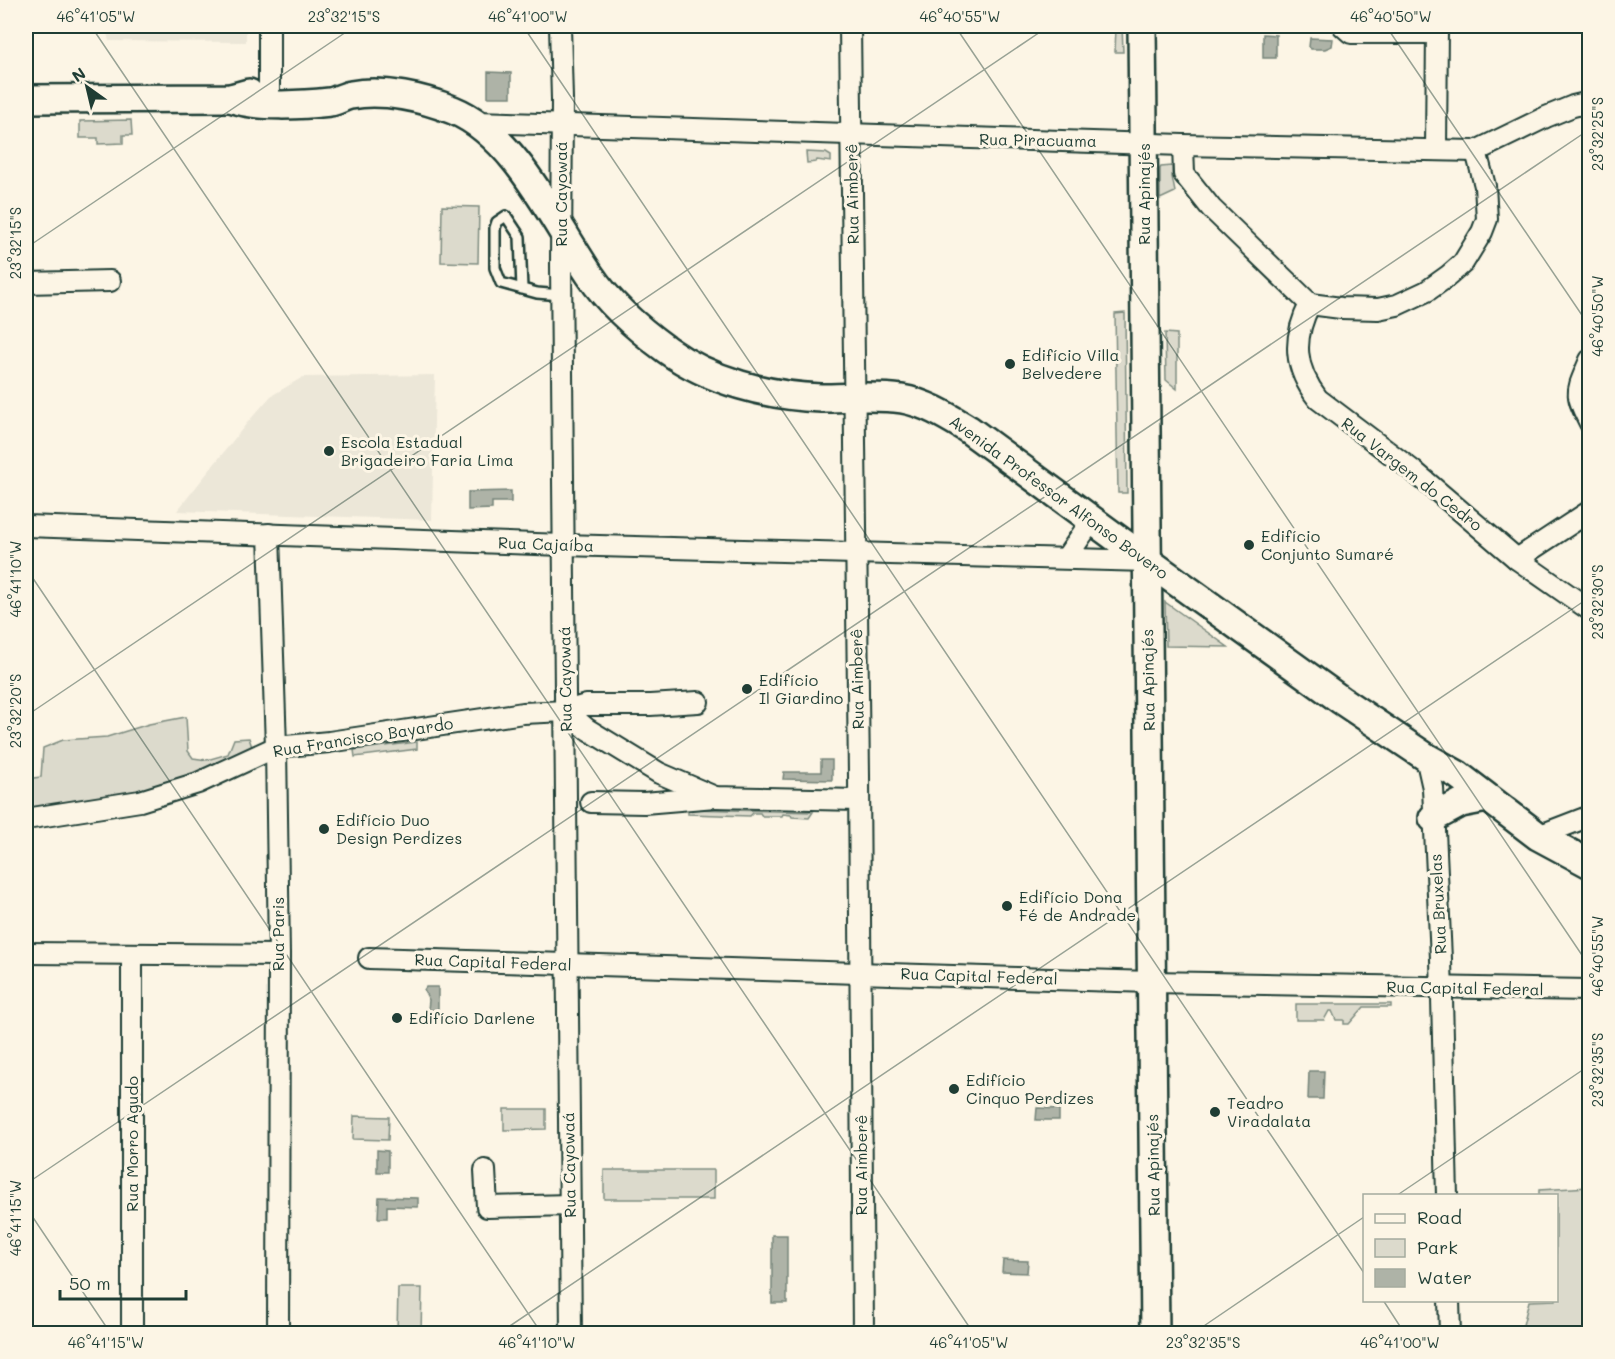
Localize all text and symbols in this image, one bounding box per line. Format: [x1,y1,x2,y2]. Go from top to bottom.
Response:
text: 46°41'05"W [57,6,135,26]
text: 23°32'15"S [308,6,380,26]
text: 46°41'00"W [488,6,568,26]
text: 46°40'55"W [920,6,1000,26]
text: 46°40'50"W [1350,6,1432,26]
north arrow [57,57,117,117]
text: N [67,62,89,86]
text: 23°32'25"S [1587,97,1607,171]
street label: Rua Piracuama [979,128,1097,151]
street label: Rua Cayowaá [550,141,571,247]
street label: Rua Aimberê [840,143,863,245]
street label: Rua Apinajés [1133,143,1154,245]
text: 23°32'15"S [5,207,25,279]
text: 46°40'50"W [1587,275,1607,357]
place label: Edifício Villa Belvedere [1022,344,1120,383]
marker: Edifício Villa Belvedere [1003,357,1017,371]
street label: Avenida Professor Alfonso Bovero [946,410,1173,583]
street label: Rua Vargem do Cedro [1338,412,1487,535]
place label: Escola Estadual Brigadeiro Faria Lima [341,431,514,470]
marker: Escola Estadual Brigadeiro Faria Lima [322,444,336,458]
place label: Edifício Conjunto Sumaré [1261,525,1394,564]
street label: Rua Cajaíba [498,531,594,556]
marker: Edifício Conjunto Sumaré [1242,538,1256,552]
text: 46°41'10"W [5,541,25,617]
text: 23°32'30"S [1587,564,1607,640]
street label: Rua Cayowaá [553,626,576,732]
street label: Rua Aimberê [845,628,868,730]
street label: Rua Apinajés [1136,629,1159,731]
place label: Edifício Il Giardino [759,669,843,708]
text: 23°32'20"S [5,674,25,748]
marker: Edifício Il Giardino [740,682,754,696]
street label: Rua Francisco Bayardo [271,712,454,761]
place label: Edifício Duo Design Perdizes [336,809,462,848]
marker: Edifício Duo Design Perdizes [317,822,331,836]
street label: Rua Bruxelas [1424,853,1451,955]
place label: Edifício Dona Fé de Andrade [1019,886,1136,925]
street label: Rua Paris [267,897,288,971]
marker: Edifício Dona Fé de Andrade [1000,899,1014,913]
text: 46°40'55"W [1587,916,1607,996]
street label: Rua Capital Federal [414,948,572,975]
street label: Rua Capital Federal [900,962,1058,989]
street label: Rua Capital Federal [1386,976,1544,999]
place label: Edifício Darlene [409,1007,535,1028]
marker: Edifício Darlene [390,1011,404,1025]
text: 23°32'35"S [1587,1033,1607,1107]
place label: Edifício Cinquo Perdizes [966,1069,1094,1108]
street label: Rua Morro Agudo [121,1076,142,1212]
marker: Edifício Cinquo Perdizes [947,1082,961,1096]
place label: Teadro Viradalata [1227,1092,1311,1131]
marker: Teadro Viradalata [1208,1105,1222,1119]
street label: Rua Cayowaá [557,1112,580,1218]
street label: Rua Apinajés [1141,1114,1164,1216]
street label: Rua Aimberê [850,1115,871,1215]
text: 46°41'15"W [5,1180,25,1256]
legend [1363,1194,1558,1302]
text: Road [1417,1205,1462,1229]
text: Park [1417,1235,1458,1259]
scale bar [60,1263,186,1301]
text: Water [1417,1265,1472,1289]
text: 50 m [69,1271,111,1295]
text: 46°41'15"W [68,1332,144,1352]
text: 46°41'10"W [499,1332,575,1352]
text: 46°41'05"W [930,1332,1008,1352]
text: 23°32'35"S [1166,1332,1240,1352]
text: 46°41'00"W [1360,1332,1440,1352]

